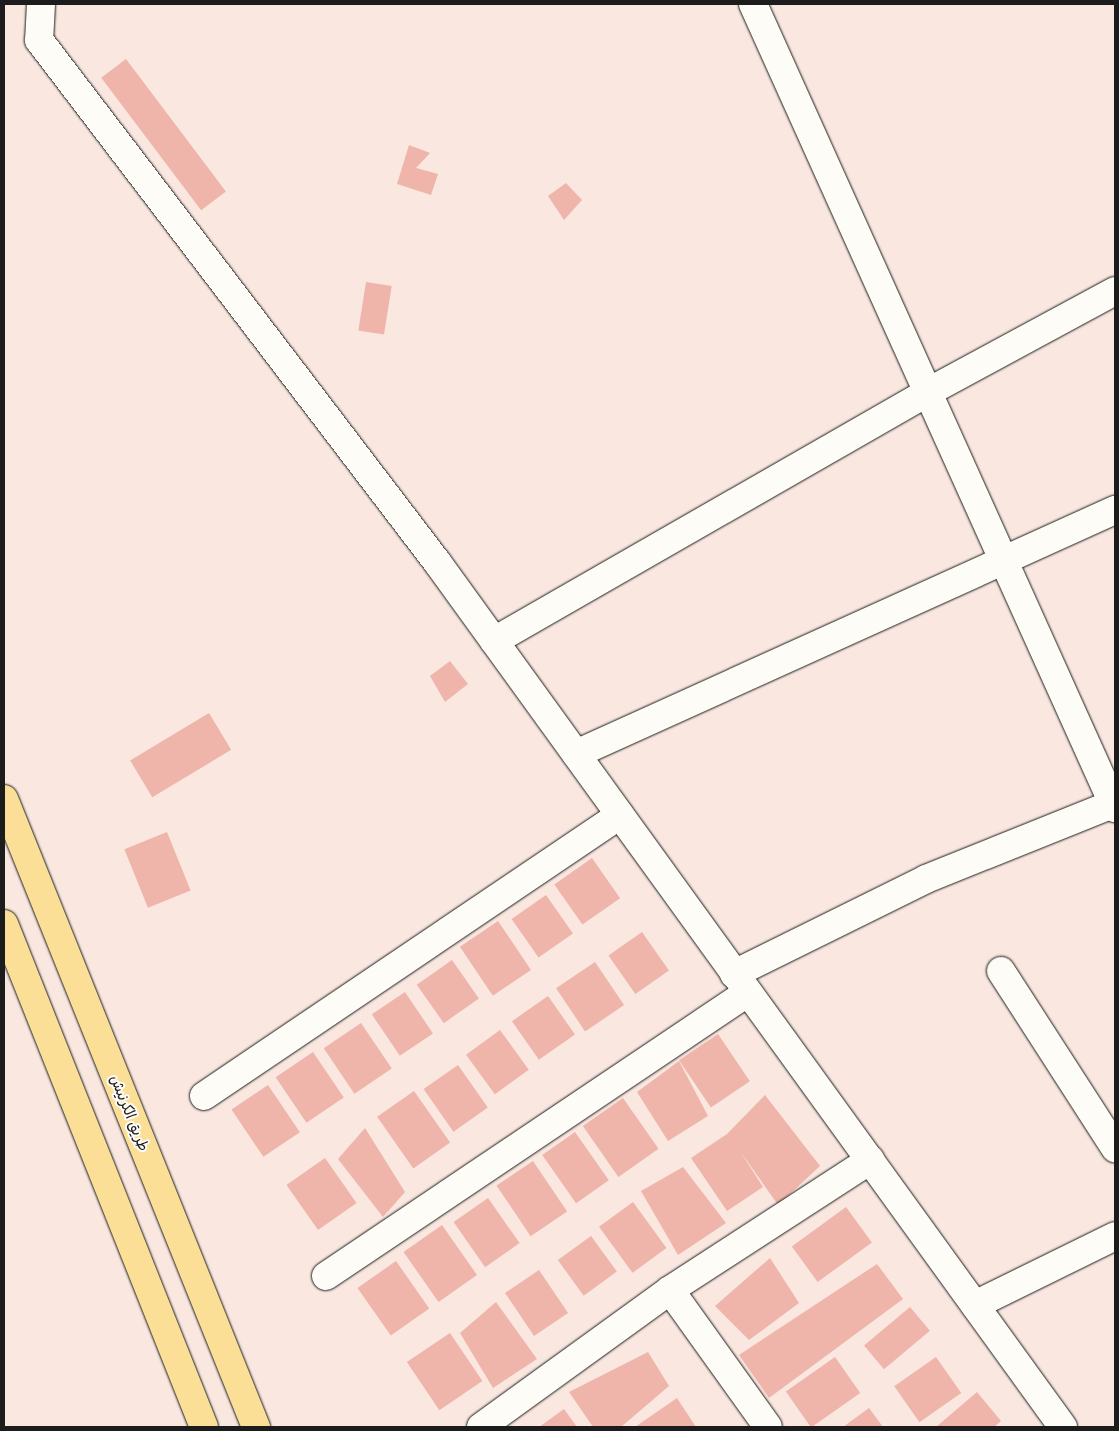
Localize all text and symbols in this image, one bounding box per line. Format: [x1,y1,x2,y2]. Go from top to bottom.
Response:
street label: طريق الكرنيش [107,1072,153,1154]

